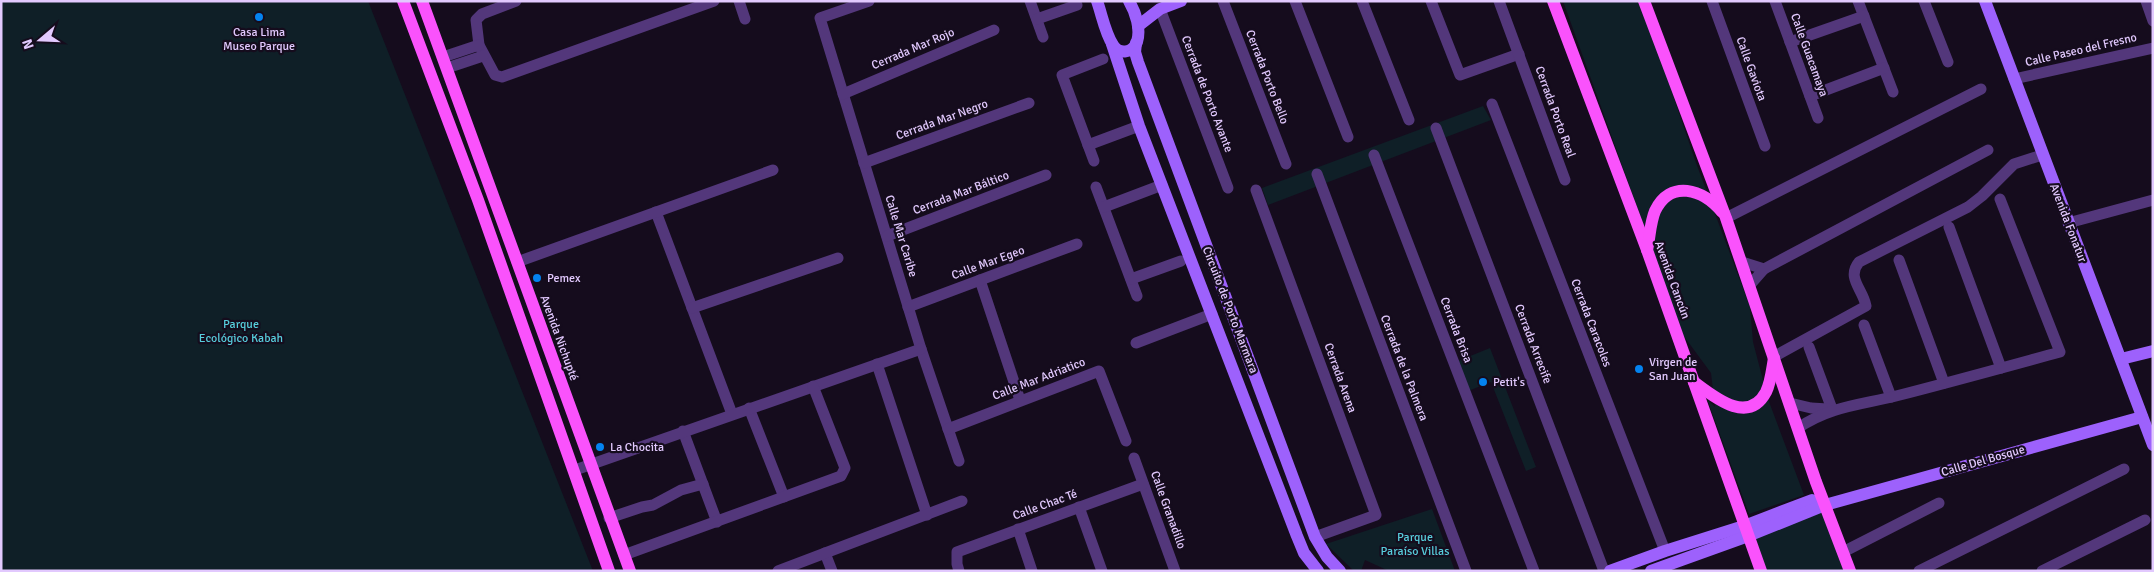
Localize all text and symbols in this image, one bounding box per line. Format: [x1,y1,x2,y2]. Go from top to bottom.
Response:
marker: Casa Lima Museo Parque [253,11,265,23]
street label: Calle Guacamaya [1787,11,1831,99]
north arrow [15,15,65,65]
place label: Casa Lima Museo Parque [223,25,295,54]
street label: Cerrada Mar Rojo [869,25,957,73]
street label: Cerrada Porto Bello [1242,28,1292,126]
street label: Calle Paseo del Fresno [2024,30,2138,70]
street label: Cerrada de Porto Avante [1178,34,1236,154]
street label: Calle Gaviota [1732,35,1770,103]
text: N [19,37,38,51]
street label: Cerrada Porto Real [1532,64,1579,160]
street label: Cerrada Mar Negro [894,96,990,144]
street label: Cerrada Mar Báltico [911,168,1011,218]
street label: Avenida Fonatur [2046,181,2090,265]
street label: Calle Mar Caribe [881,193,921,279]
street label: Avenida Cancún [1651,239,1693,321]
street label: Calle Mar Egeo [949,243,1027,283]
street label: Circuito de Porto Marmara [1199,244,1261,376]
place label: Pemex [547,271,581,286]
marker: Pemex [531,272,543,284]
street label: Cerrada Caracoles [1567,277,1615,369]
street label: Avenida Nichupté [537,293,581,383]
street label: Cerrada Brisa [1437,295,1475,365]
street label: Cerrada Arrecife [1511,302,1555,386]
street label: Cerrada de la Palmera [1377,313,1431,423]
park label: Parque Ecológico Kabah [199,317,283,346]
street label: Cerrada Arena [1320,341,1360,415]
street label: Calle Mar Adriatico [990,354,1088,404]
place label: Virgen de San Juan [1649,355,1697,384]
marker: Virgen de San Juan [1633,363,1645,375]
place label: Petit's [1493,375,1525,390]
marker: Petit's [1477,376,1489,388]
place label: La Chocita [610,440,664,455]
marker: La Chocita [594,441,606,453]
street label: Calle Del Bosque [1939,442,2027,480]
street label: Calle Granadillo [1147,469,1189,551]
street label: Calle Chac Té [1011,486,1079,524]
park label: Parque Paraíso Villas [1381,530,1449,559]

